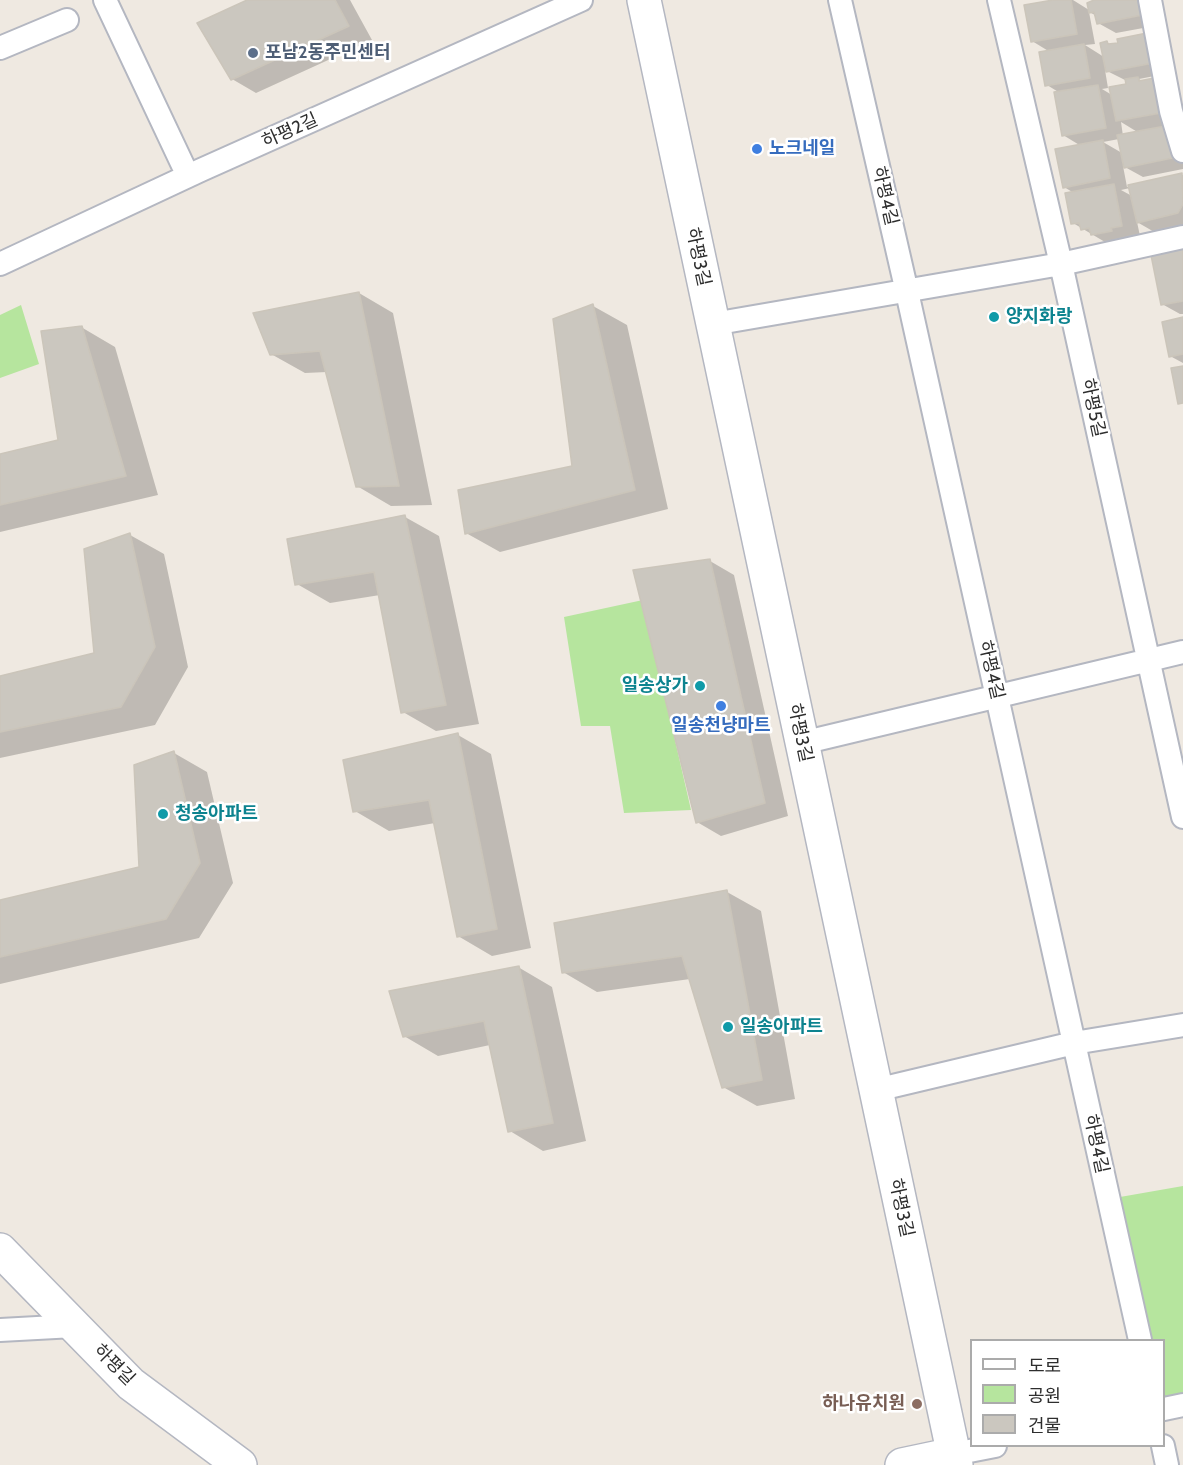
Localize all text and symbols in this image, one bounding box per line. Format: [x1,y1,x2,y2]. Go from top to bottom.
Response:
place label: 포남2동주민센터 [265,42,390,64]
marker: 포남2동주민센터 [246,46,260,60]
street label: 하평2길 [259,109,321,153]
place label: 노크네일 [769,138,835,160]
marker: 노크네일 [750,142,764,156]
street label: 하평4길 [868,164,902,228]
street label: 하평3길 [681,226,715,288]
place label: 양지화랑 [1006,306,1072,328]
marker: 양지화랑 [987,310,1001,324]
street label: 하평5길 [1076,377,1110,439]
street label: 하평4길 [974,638,1008,702]
place label: 일송상가 [622,675,688,697]
marker: 일송상가 [693,679,707,693]
marker: 일송천냥마트 [714,699,728,713]
street label: 하평3길 [783,702,817,764]
place label: 일송천냥마트 [671,715,771,737]
place label: 청송아파트 [175,803,258,825]
marker: 청송아파트 [156,807,170,821]
place label: 일송아파트 [740,1016,823,1038]
marker: 일송아파트 [721,1020,735,1034]
street label: 하평4길 [1079,1112,1113,1176]
street label: 하평3길 [884,1177,918,1239]
legend [970,1339,1165,1447]
street label: 하평길 [89,1340,139,1390]
text: 도로 [1028,1355,1061,1377]
text: 공원 [1028,1385,1061,1407]
place label: 하나유치원 [822,1393,905,1415]
marker: 하나유치원 [910,1397,924,1411]
text: 건물 [1028,1415,1061,1437]

